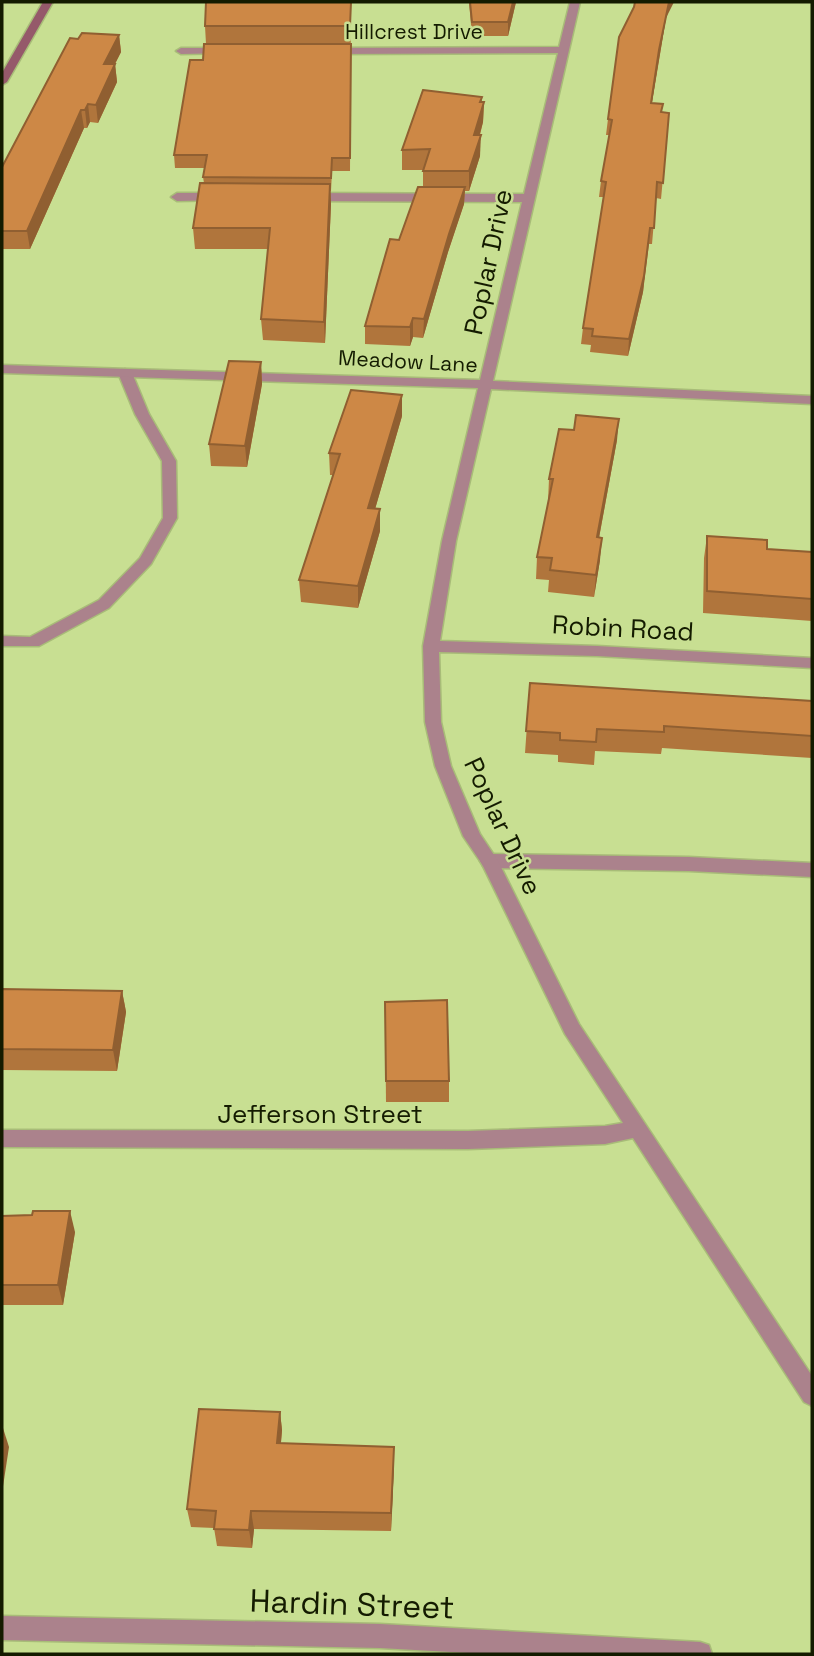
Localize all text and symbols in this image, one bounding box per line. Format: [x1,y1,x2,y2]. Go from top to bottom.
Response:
street label: Hillcrest Drive [345,18,483,45]
street label: Poplar Drive [456,186,520,338]
street label: Meadow Lane [338,344,478,378]
street label: Robin Road [551,607,695,649]
street label: Poplar Drive [456,752,550,900]
street label: Jefferson Street [217,1097,423,1131]
street label: Hardin Street [249,1580,455,1628]

